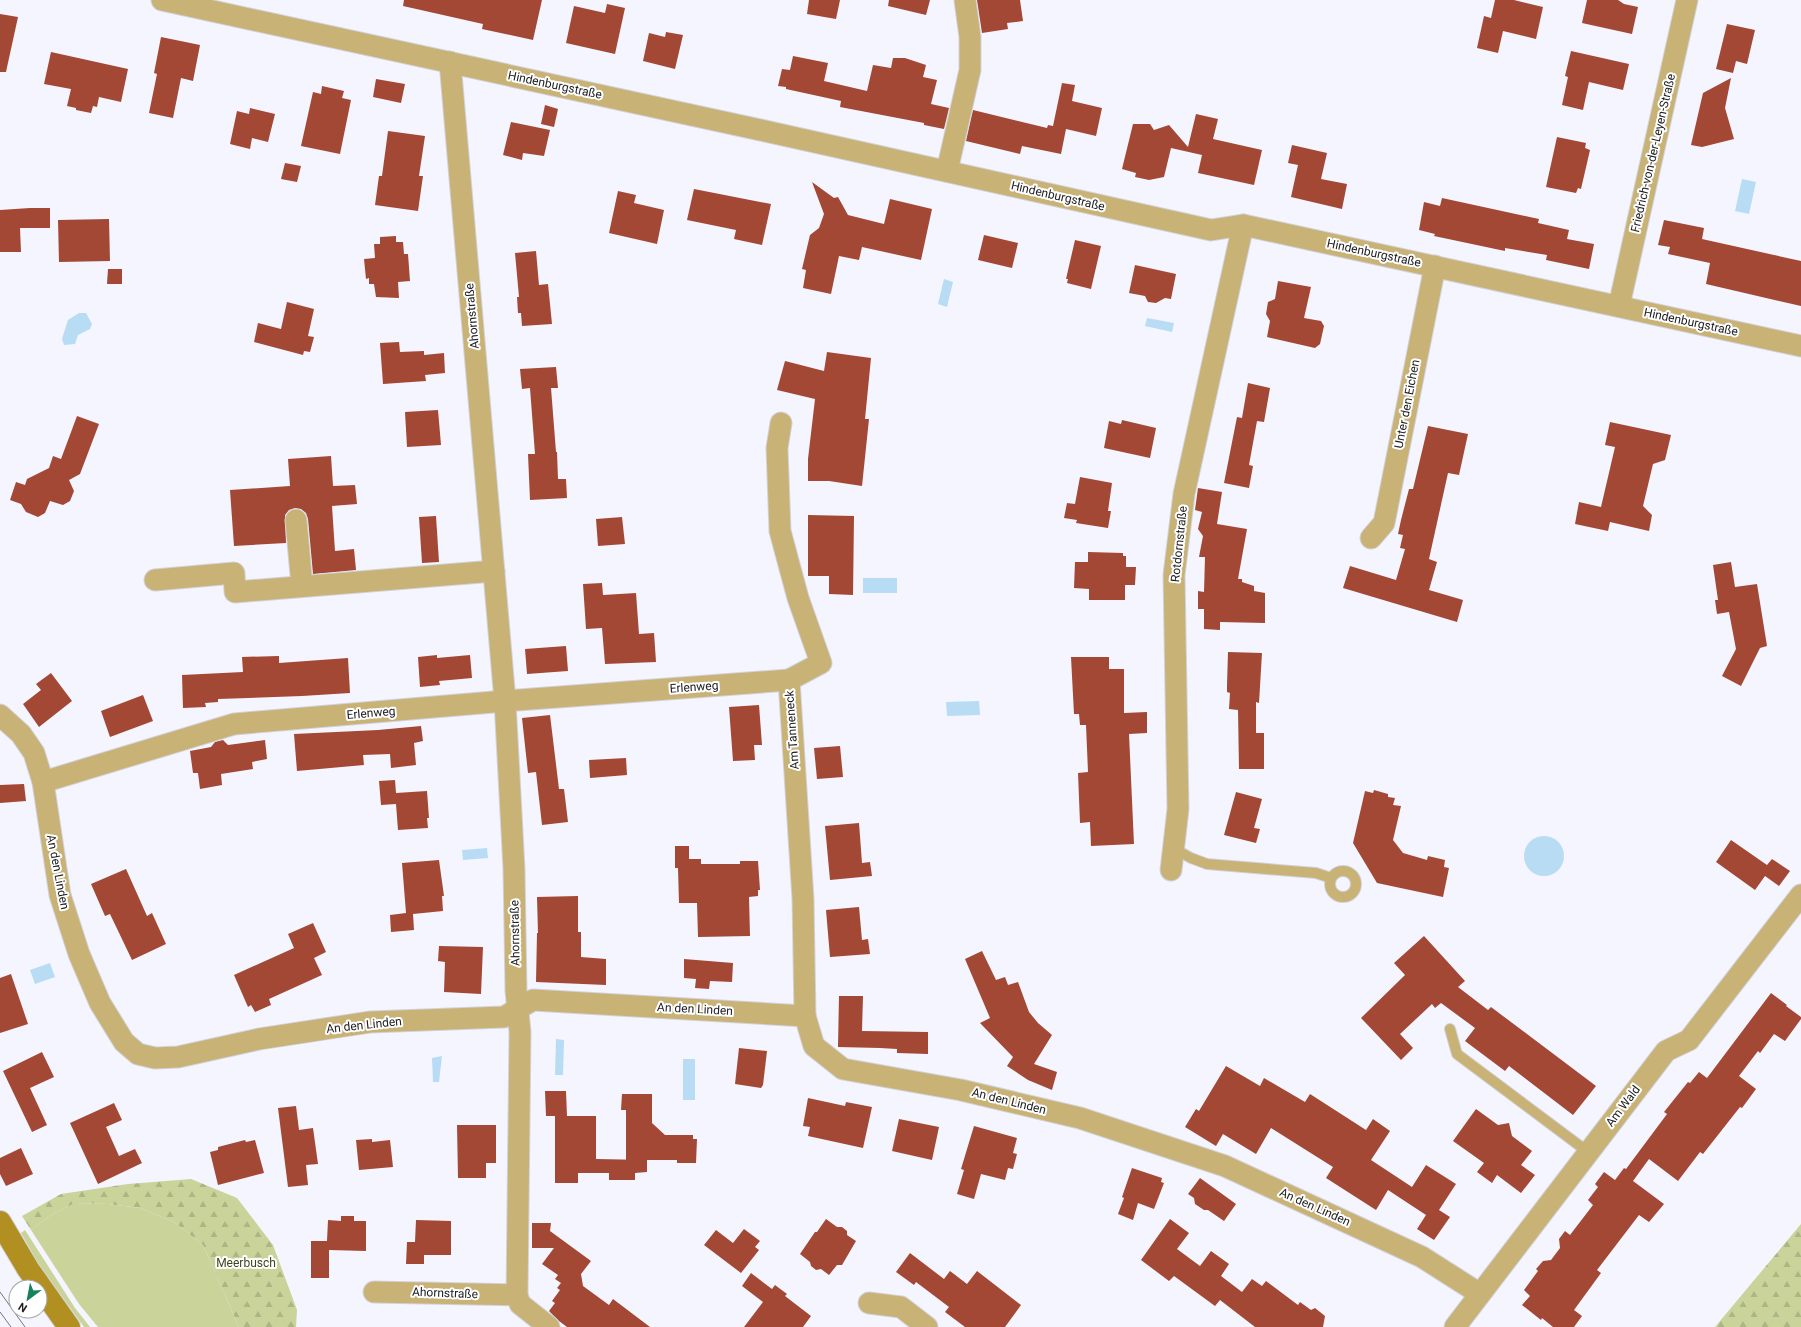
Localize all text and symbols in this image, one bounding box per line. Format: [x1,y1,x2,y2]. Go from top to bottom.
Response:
street label: Hindenburgstraße [507,68,603,102]
street label: Friedrich-von-der-Leyen-Straße [1628,72,1678,234]
street label: Hindenburgstraße [1010,178,1106,214]
street label: Hindenburgstraße [1326,236,1422,270]
street label: Ahornstraße [462,283,482,349]
street label: Hindenburgstraße [1643,305,1739,339]
street label: Unter den Eichen [1392,358,1422,450]
street label: Rotdornstraße [1168,505,1190,583]
street label: Erlenweg [669,678,719,696]
street label: Am Tanneneck [782,689,802,770]
street label: Erlenweg [346,704,396,722]
street label: An den Linden [44,833,72,911]
street label: Ahornstraße [507,900,523,966]
street label: An den Linden [657,1000,733,1018]
street label: An den Linden [326,1014,402,1036]
street label: Am Wald [1603,1083,1643,1129]
street label: An den Linden [970,1085,1048,1117]
street label: An den Linden [1277,1185,1353,1229]
park label: Meerbusch [216,1256,276,1270]
north arrow [8,1279,48,1319]
street label: Ahornstraße [412,1285,478,1301]
text: N [16,1299,30,1315]

